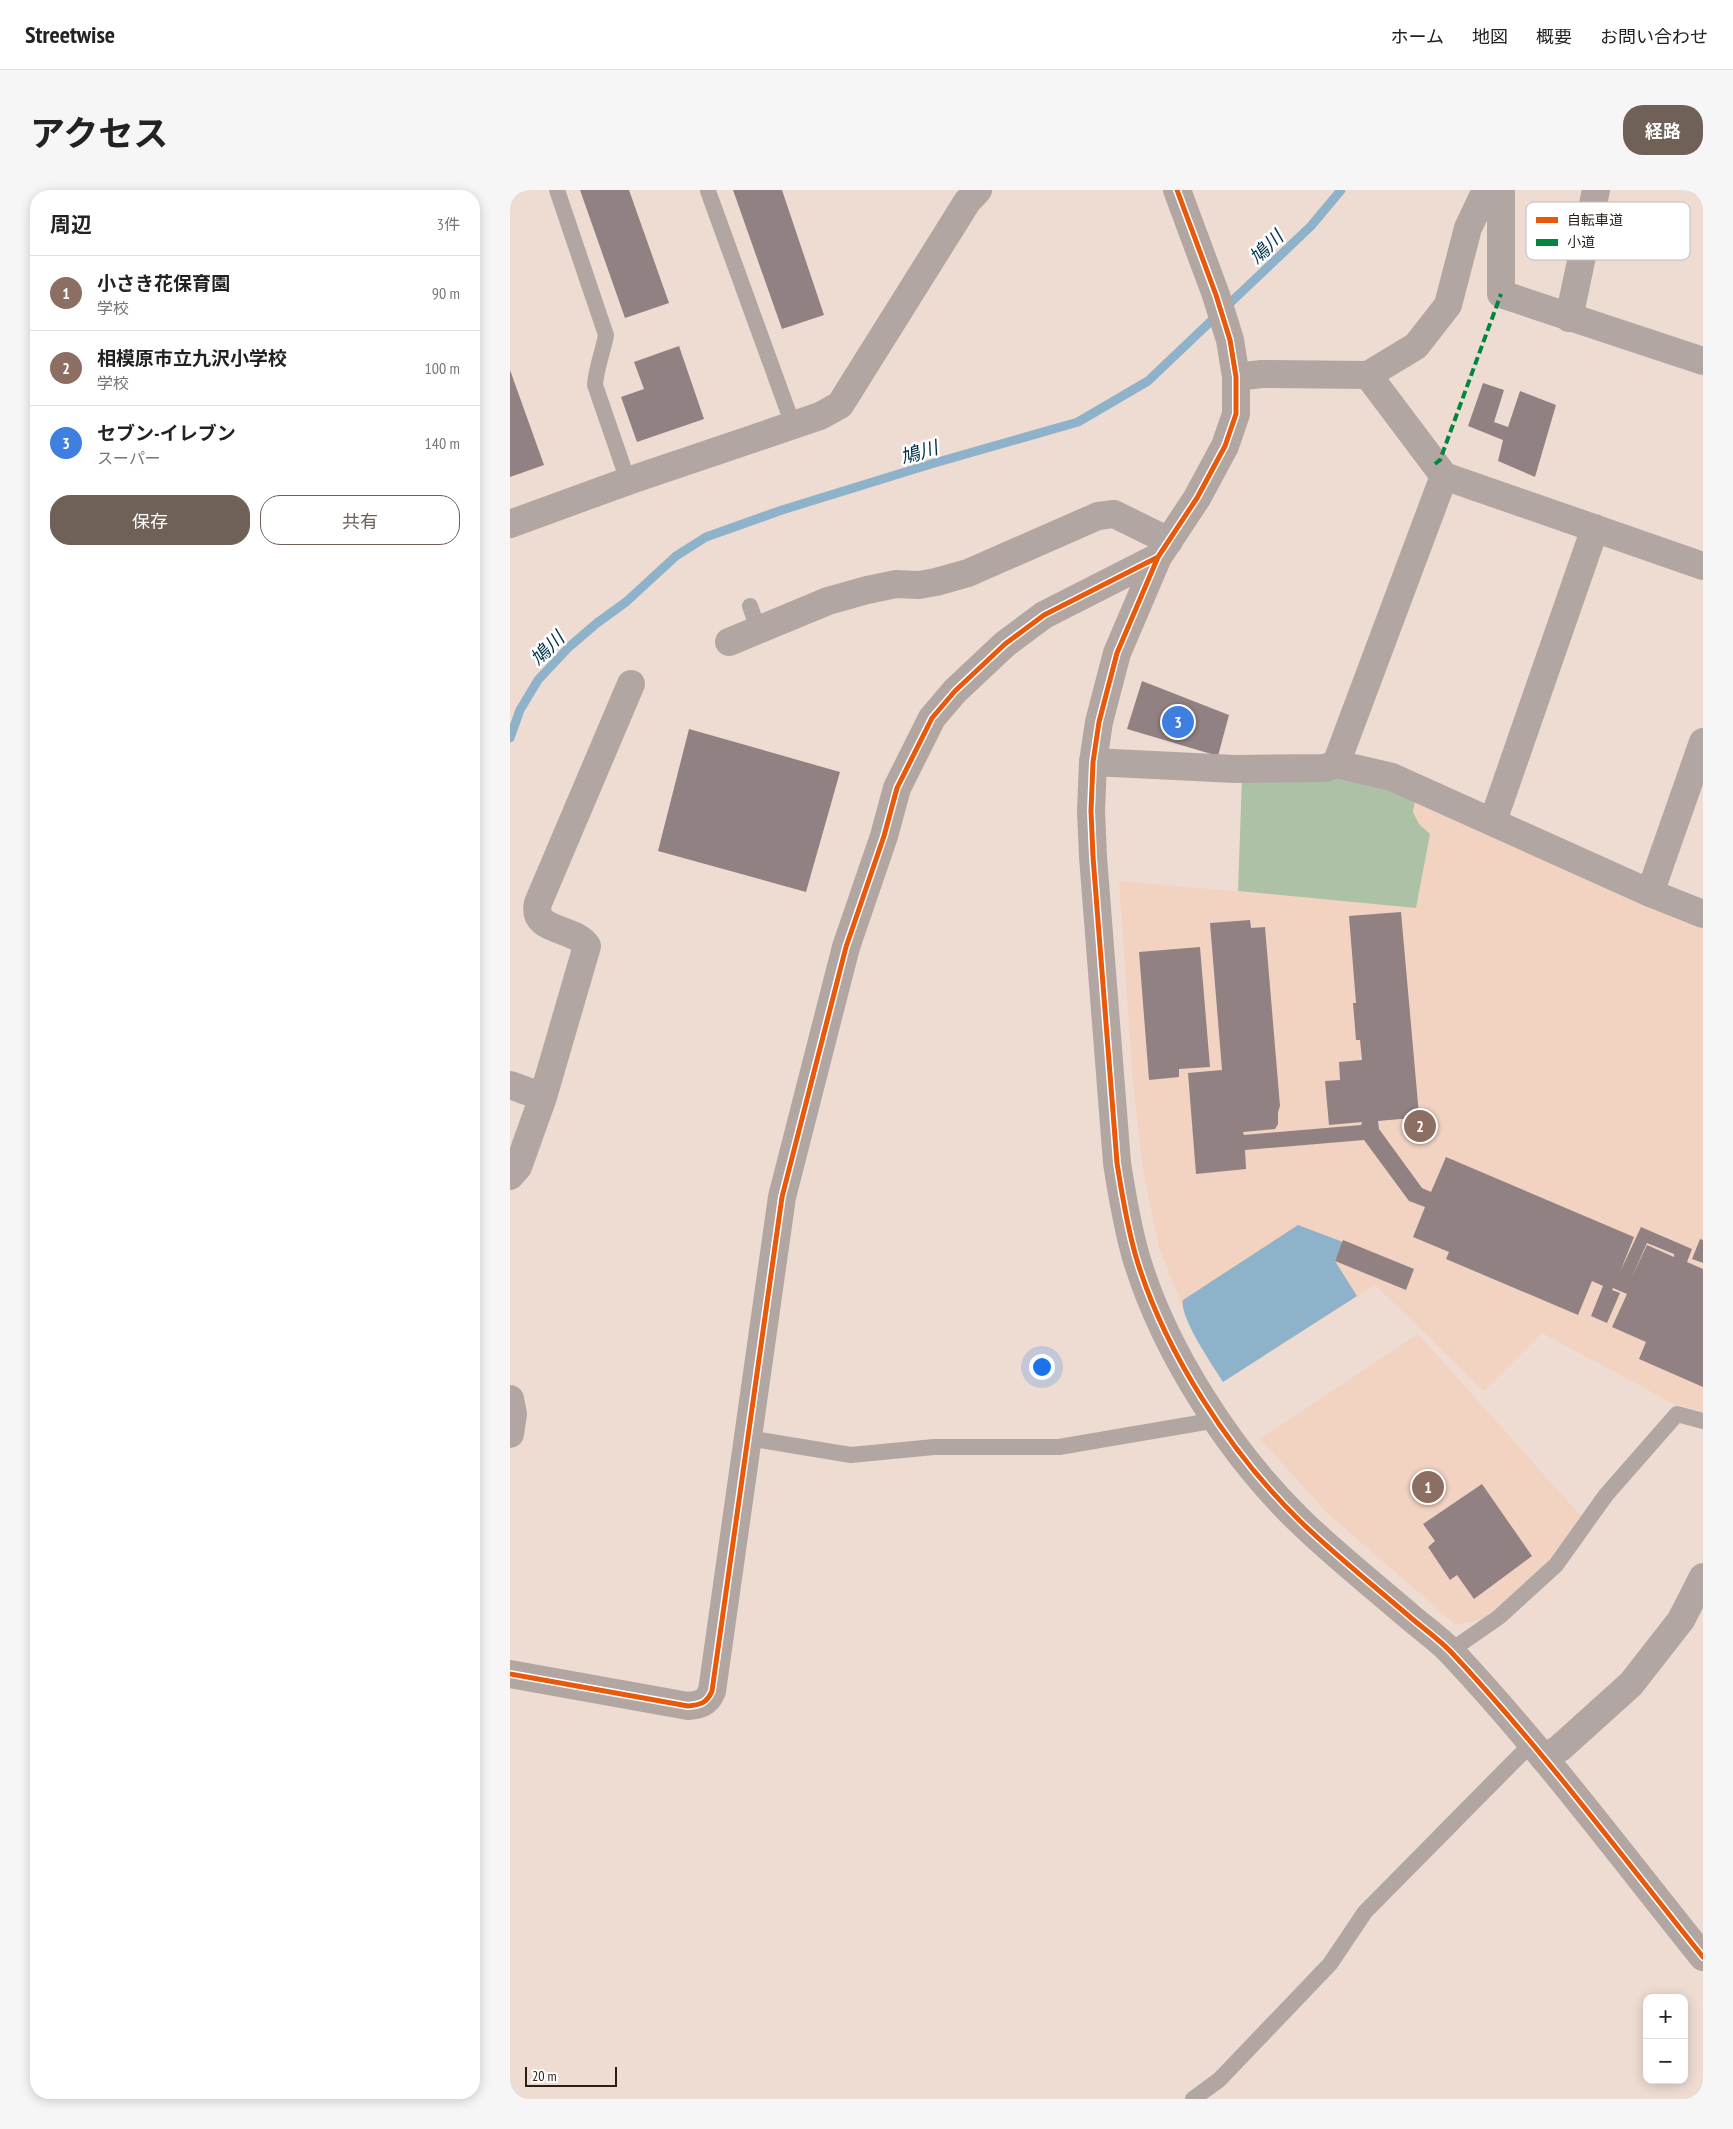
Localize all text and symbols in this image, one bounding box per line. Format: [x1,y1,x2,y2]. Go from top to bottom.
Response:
text: Streetwise [25,19,115,50]
text: ホーム [1391,25,1444,48]
text: 地図 [1472,25,1508,48]
text: 概要 [1536,25,1572,48]
text: お問い合わせ [1600,25,1708,48]
button: 経路 [1623,105,1703,155]
text: アクセス [30,110,168,156]
legend [1526,202,1690,260]
text: 周辺 [50,211,92,238]
text: 自転車道 [1567,211,1623,229]
text: 3件 [437,214,460,234]
water label: 鳩川 [1244,224,1289,269]
text: 小道 [1567,233,1595,251]
text: 小さき花保育園 [97,271,230,295]
text: 1 [62,283,70,303]
text: 90 m [432,283,460,303]
text: 学校 [97,298,129,318]
text: 相模原市立九沢小学校 [97,346,287,370]
text: 2 [62,358,70,378]
text: 100 m [425,358,460,378]
text: 学校 [97,373,129,393]
text: セブン-イレブン [97,421,236,445]
text: 3 [62,433,70,453]
text: 140 m [425,433,460,453]
water label: 鳩川 [897,434,943,469]
text: スーパー [97,448,161,468]
button: 保存 [50,495,250,545]
button: 共有 [260,495,460,545]
water label: 鳩川 [525,625,570,670]
pin: 3 [1162,703,1194,741]
pin: 2 [1404,1107,1436,1145]
your location [1029,1354,1055,1380]
pin: 1 [1412,1468,1444,1506]
map controls [1643,1994,1688,2084]
button: + [1643,1994,1688,2039]
button: − [1643,2039,1688,2084]
scale bar [525,2064,618,2087]
text: 20 m [532,2067,557,2085]

